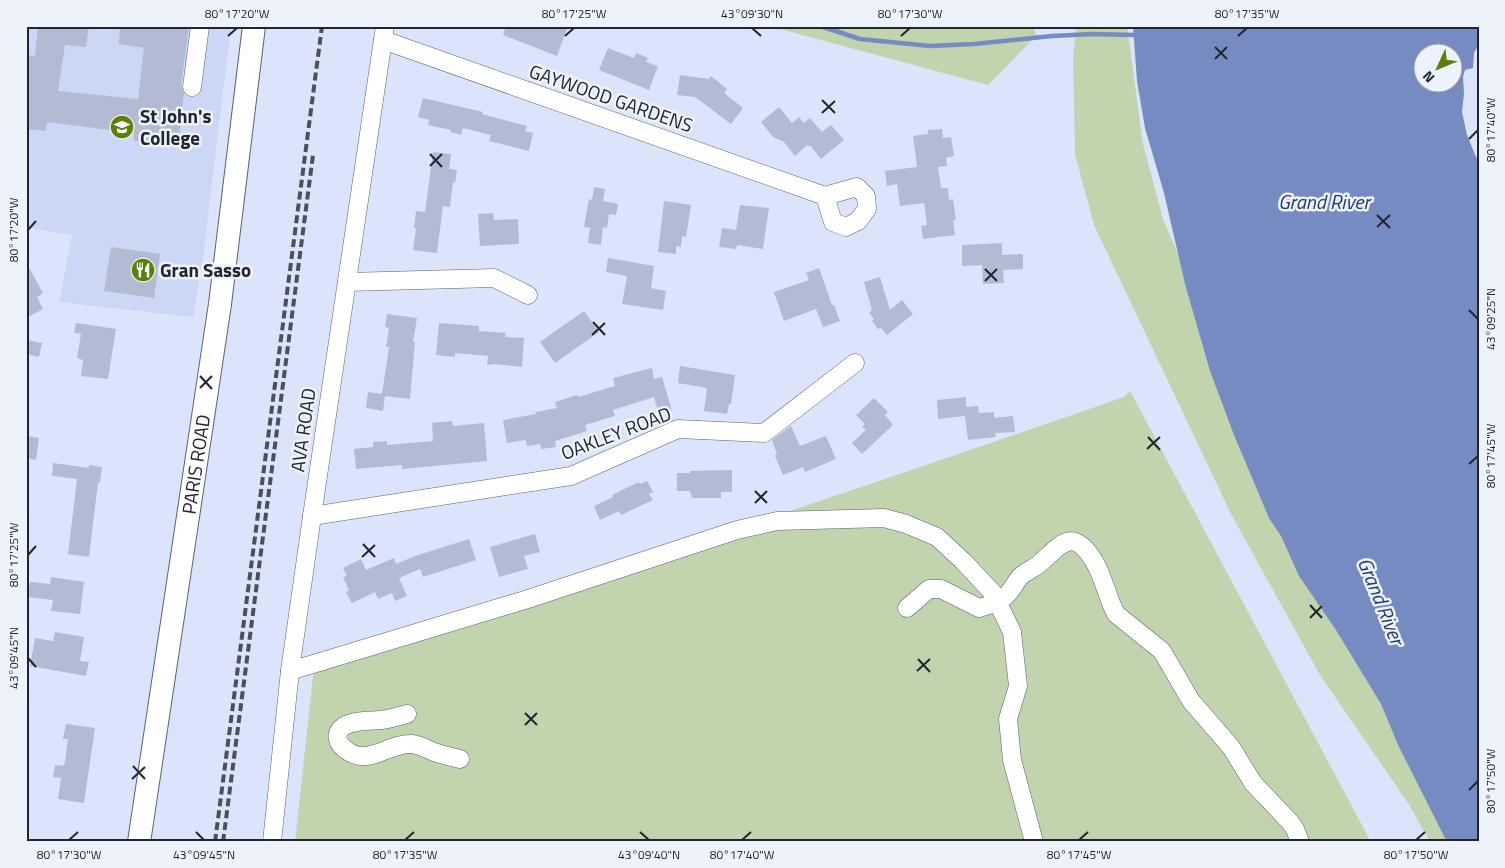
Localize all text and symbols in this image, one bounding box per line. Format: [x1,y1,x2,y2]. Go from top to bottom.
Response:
text: 80°17'20"W [205,4,270,23]
text: 80°17'25"W [542,4,607,23]
text: 43°09'30"N [721,4,783,23]
text: 80°17'30"W [878,4,943,23]
text: 80°17'35"W [1215,4,1280,23]
north arrow [1412,42,1462,92]
street label: GAYWOOD GARDENS [525,56,697,139]
text: N [1417,67,1439,88]
text: 80°17'40"W [1481,97,1500,162]
place label: St John's College [140,101,211,152]
school or university icon: St John's College [109,114,135,140]
water label: Grand River [1278,186,1372,217]
text: 80°17'20"W [4,197,23,262]
place label: Gran Sasso [160,255,251,284]
restaurant icon: Gran Sasso [130,257,156,283]
text: 43°09'25"N [1481,288,1500,350]
street label: AVA ROAD [282,386,323,474]
street label: OAKLEY ROAD [556,398,675,467]
street label: PARIS ROAD [174,412,217,516]
text: 80°17'45"W [1481,423,1500,488]
text: 80°17'25"W [4,522,23,587]
water label: Grand River [1350,553,1414,652]
text: 43°09'45"N [4,627,23,689]
text: 80°17'50"W [1481,748,1500,813]
text: 80°17'30"W [37,845,102,864]
text: 43°09'45"N [173,845,235,864]
text: 80°17'35"W [373,845,438,864]
text: 43°09'40"N [618,845,680,864]
text: 80°17'40"W [710,845,775,864]
text: 80°17'45"W [1047,845,1112,864]
text: 80°17'50"W [1384,845,1449,864]

